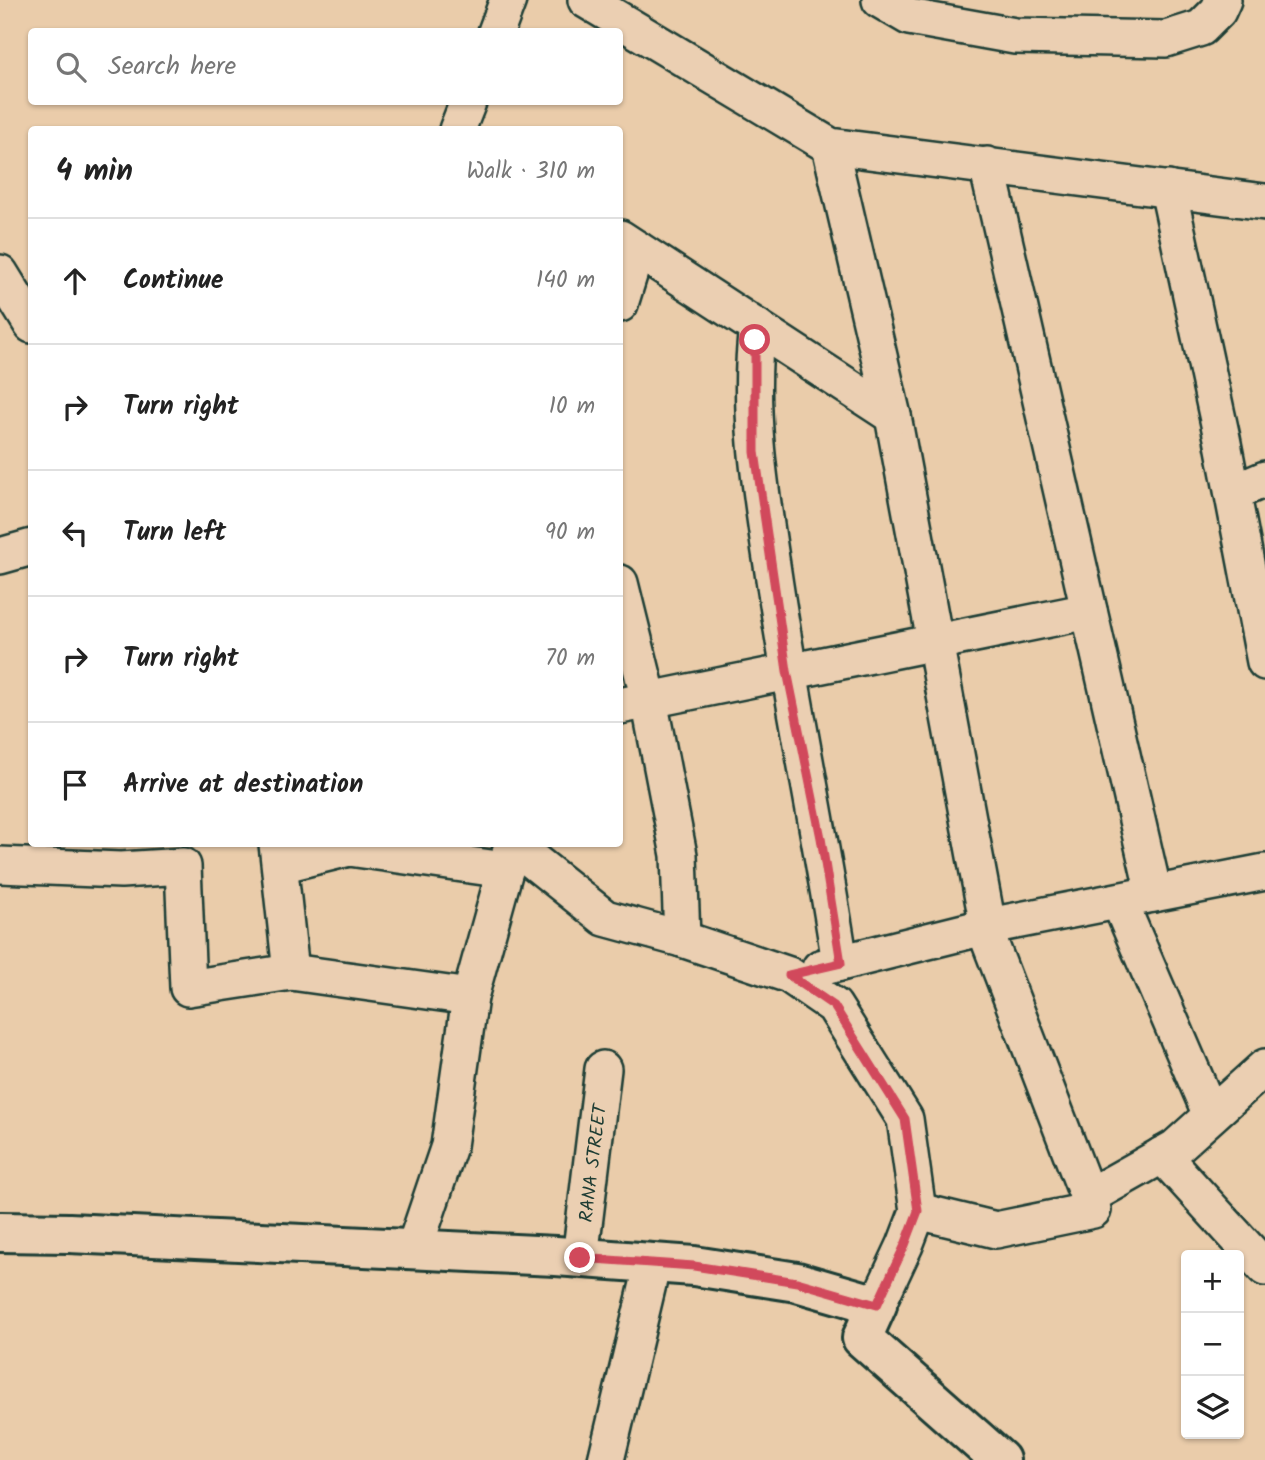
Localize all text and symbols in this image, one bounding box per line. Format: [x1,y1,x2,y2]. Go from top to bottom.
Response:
search box [28,28,623,105]
text: Search here [108,46,236,88]
icon: search [52,48,90,86]
text: 4 min [56,148,133,196]
text: Walk · 310 m [467,154,595,190]
text: Continue [123,260,224,302]
icon: ahead [56,262,94,300]
text: 140 m [536,263,595,299]
route start [739,324,770,355]
text: Turn right [123,386,239,428]
icon: right [56,388,94,426]
text: 10 m [549,389,595,425]
text: Turn left [123,512,226,554]
icon: left [56,514,94,552]
text: 90 m [545,515,595,551]
text: Turn right [123,638,239,680]
icon: right [56,640,94,678]
text: 70 m [545,641,595,677]
text: Arrive at destination [123,764,363,806]
icon: arrive [56,766,94,804]
street label: RANA STREET [572,1101,616,1224]
route end [564,1242,595,1273]
map controls [1181,1250,1244,1439]
button: + [1181,1250,1244,1313]
button: − [1181,1313,1244,1376]
button: layers [1181,1376,1244,1439]

